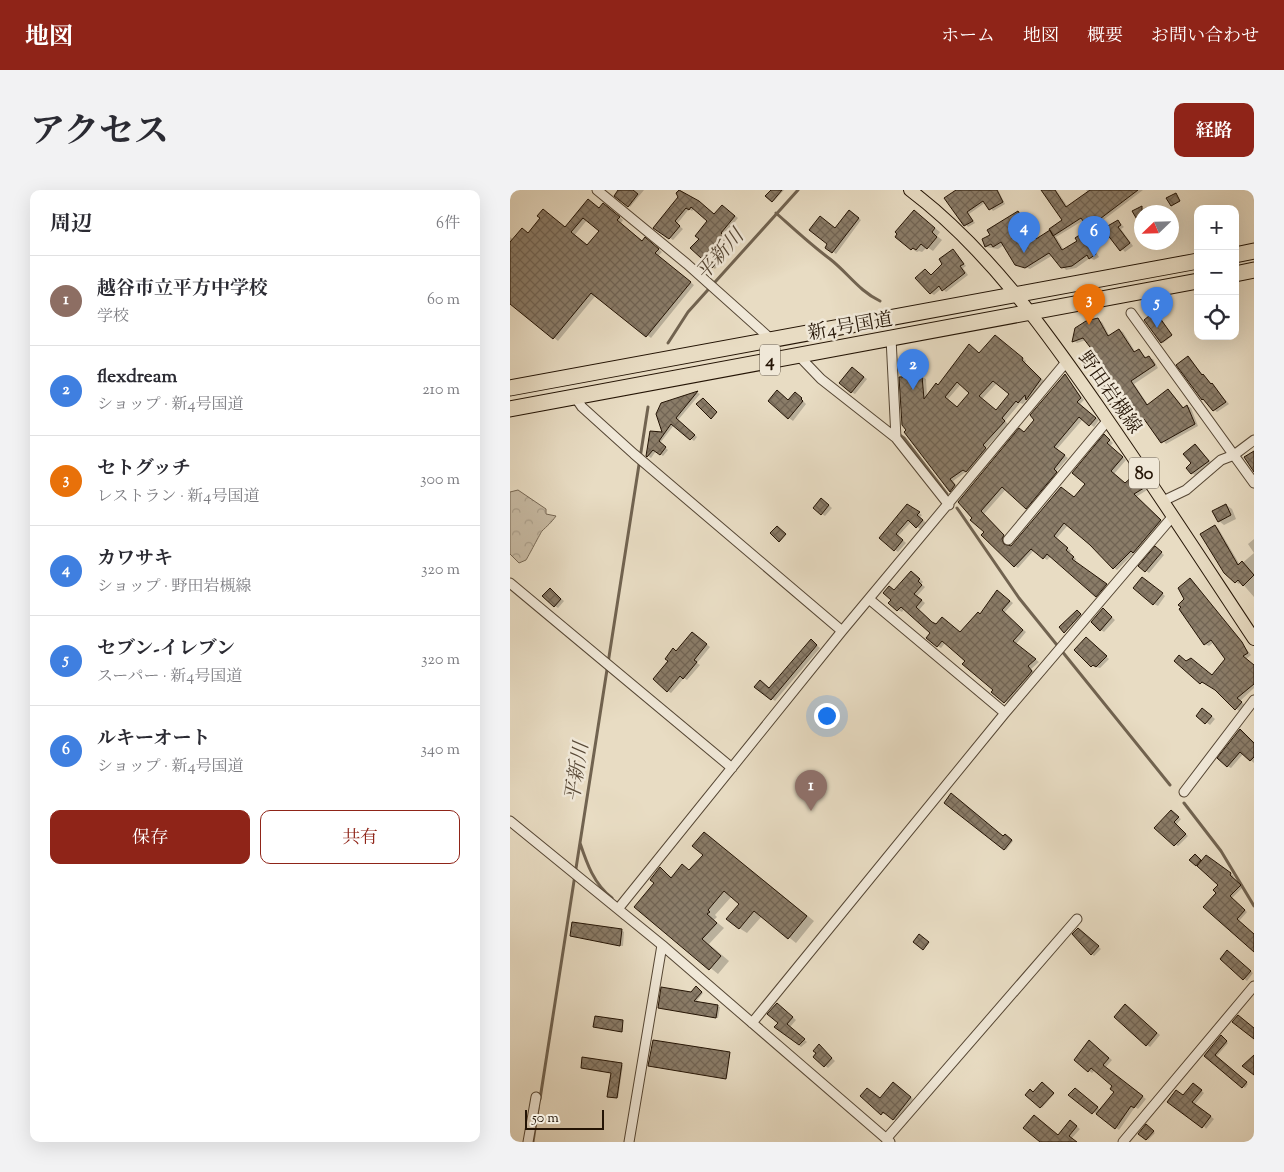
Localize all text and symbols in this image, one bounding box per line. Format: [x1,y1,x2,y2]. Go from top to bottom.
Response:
text: 地図 [25,21,73,55]
text: ホーム [941,24,995,50]
text: 地図 [1023,24,1059,50]
text: 概要 [1087,24,1123,50]
text: お問い合わせ [1151,24,1259,50]
button: 経路 [1174,103,1254,157]
text: アクセス [30,108,169,159]
north arrow [1134,205,1179,250]
map controls [1194,205,1239,340]
button: + [1194,205,1239,250]
text: 周辺 [50,210,92,240]
pin: 4 [1008,212,1040,253]
text: 6件 [436,213,460,236]
pin: 6 [1078,216,1110,257]
water label: 平新川 [690,222,753,288]
button: − [1194,250,1239,295]
text: 越谷市立平方中学校 [97,276,268,303]
pin: 3 [1073,284,1105,325]
pin: 5 [1141,287,1173,328]
text: 1 [63,289,69,312]
text: 60 m [427,289,460,312]
button: locate [1194,295,1239,340]
text: 学校 [97,306,129,329]
street label: 新4号国道 [806,307,895,348]
road number: 4 [760,344,780,376]
street label: 野田岩槻線 [1071,347,1147,440]
pin: 2 [897,349,929,390]
text: flexdream [97,364,177,391]
text: 2 [62,379,70,402]
text: 210 m [422,379,460,402]
text: ショップ · 新4号国道 [97,394,244,417]
text: セトグッチ [97,456,191,483]
road number: 80 [1129,458,1159,488]
text: 3 [63,469,69,492]
text: 300 m [420,469,460,492]
text: レストラン · 新4号国道 [97,486,259,509]
text: カワサキ [97,546,173,573]
text: 4 [62,559,70,582]
text: 320 m [421,559,460,582]
text: ショップ · 野田岩槻線 [97,576,252,599]
text: セブン-イレブン [97,636,235,663]
text: 5 [63,649,69,672]
text: 320 m [421,649,460,672]
text: スーパー · 新4号国道 [97,666,242,689]
your location [814,703,840,729]
text: ルキーオート [97,726,211,753]
text: 6 [62,739,70,762]
text: 340 m [421,739,460,762]
water label: 平新川 [559,739,598,804]
text: ショップ · 新4号国道 [97,756,244,779]
pin: 1 [795,770,827,811]
button: 保存 [50,810,250,864]
button: 共有 [260,810,460,864]
scale bar [525,1107,604,1130]
text: 50 m [532,1109,559,1129]

